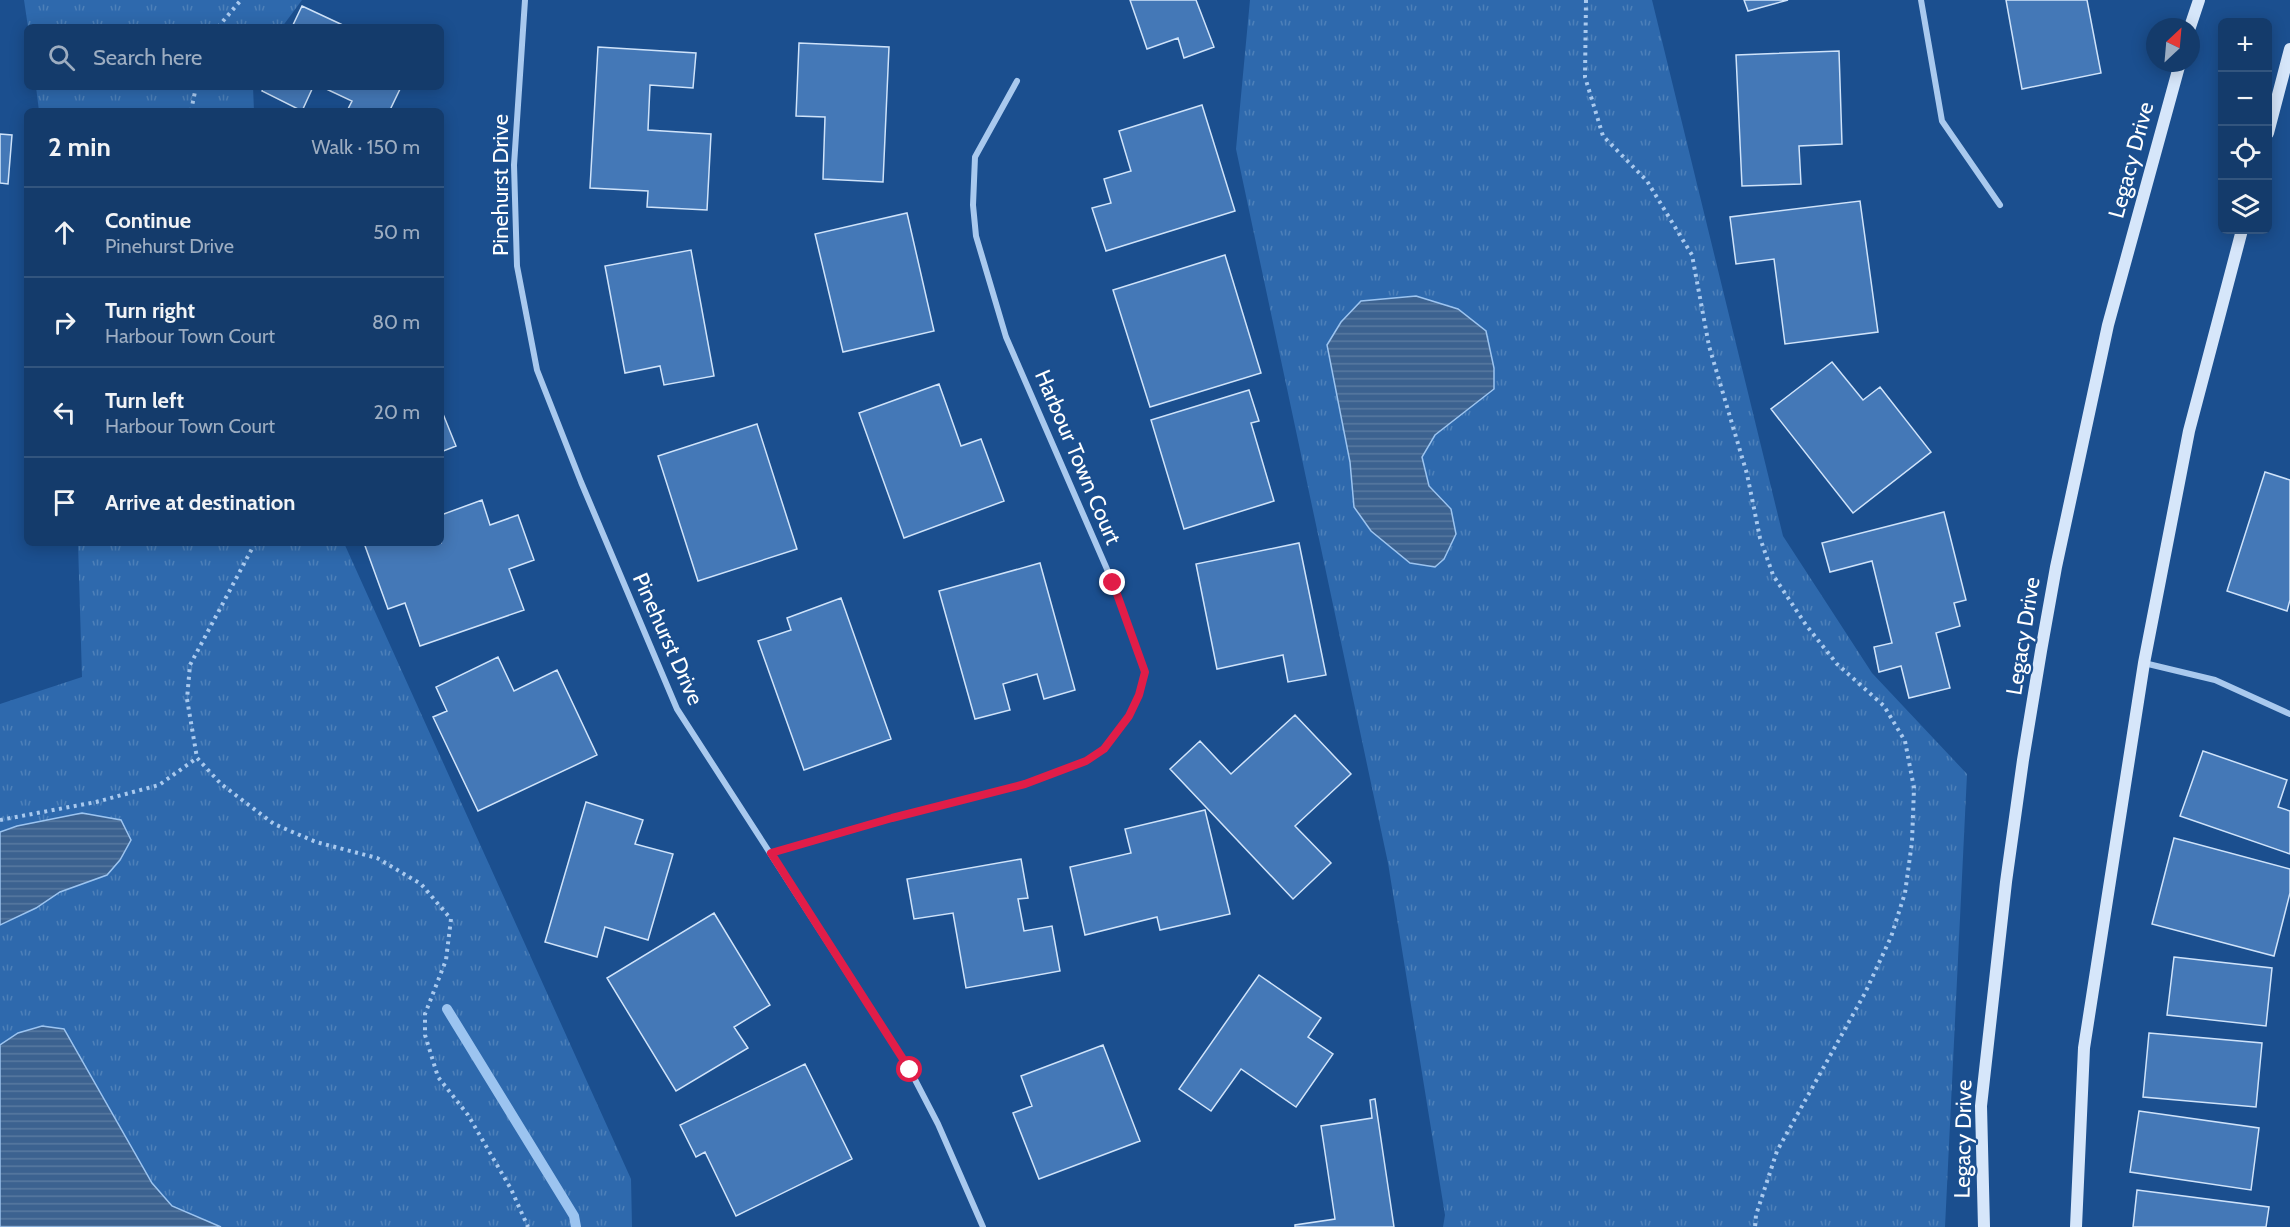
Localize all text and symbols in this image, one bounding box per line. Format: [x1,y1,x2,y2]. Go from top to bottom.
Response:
north arrow [2146,18,2200,72]
map controls [2218,18,2272,234]
button: + [2218,18,2272,72]
search box [24,24,444,90]
icon: search [45,41,78,74]
text: Search here [93,44,202,71]
button: − [2218,72,2272,126]
street label: Legacy Drive [2103,99,2159,221]
street label: Pinehurst Drive [487,114,514,256]
button: locate [2218,126,2272,180]
text: 2 min [48,131,111,163]
text: Walk · 150 m [312,135,420,159]
button: layers [2218,180,2272,234]
text: Continue [105,207,191,234]
icon: ahead [48,216,81,249]
text: 50 m [373,220,420,244]
text: Pinehurst Drive [105,234,234,258]
text: Turn right [105,297,195,324]
icon: right [48,306,81,339]
text: 80 m [372,310,420,334]
text: Harbour Town Court [105,324,275,348]
street label: Harbour Town Court [1029,366,1127,549]
text: Turn left [105,387,184,414]
icon: left [48,396,81,429]
text: 20 m [374,400,420,424]
text: Harbour Town Court [105,414,275,438]
icon: arrive [48,486,81,519]
text: Arrive at destination [105,489,295,516]
street label: Pinehurst Drive [627,569,709,709]
route end [1099,569,1125,595]
street label: Legacy Drive [2000,575,2046,697]
route start [896,1056,922,1082]
street label: Legacy Drive [1948,1079,1978,1199]

